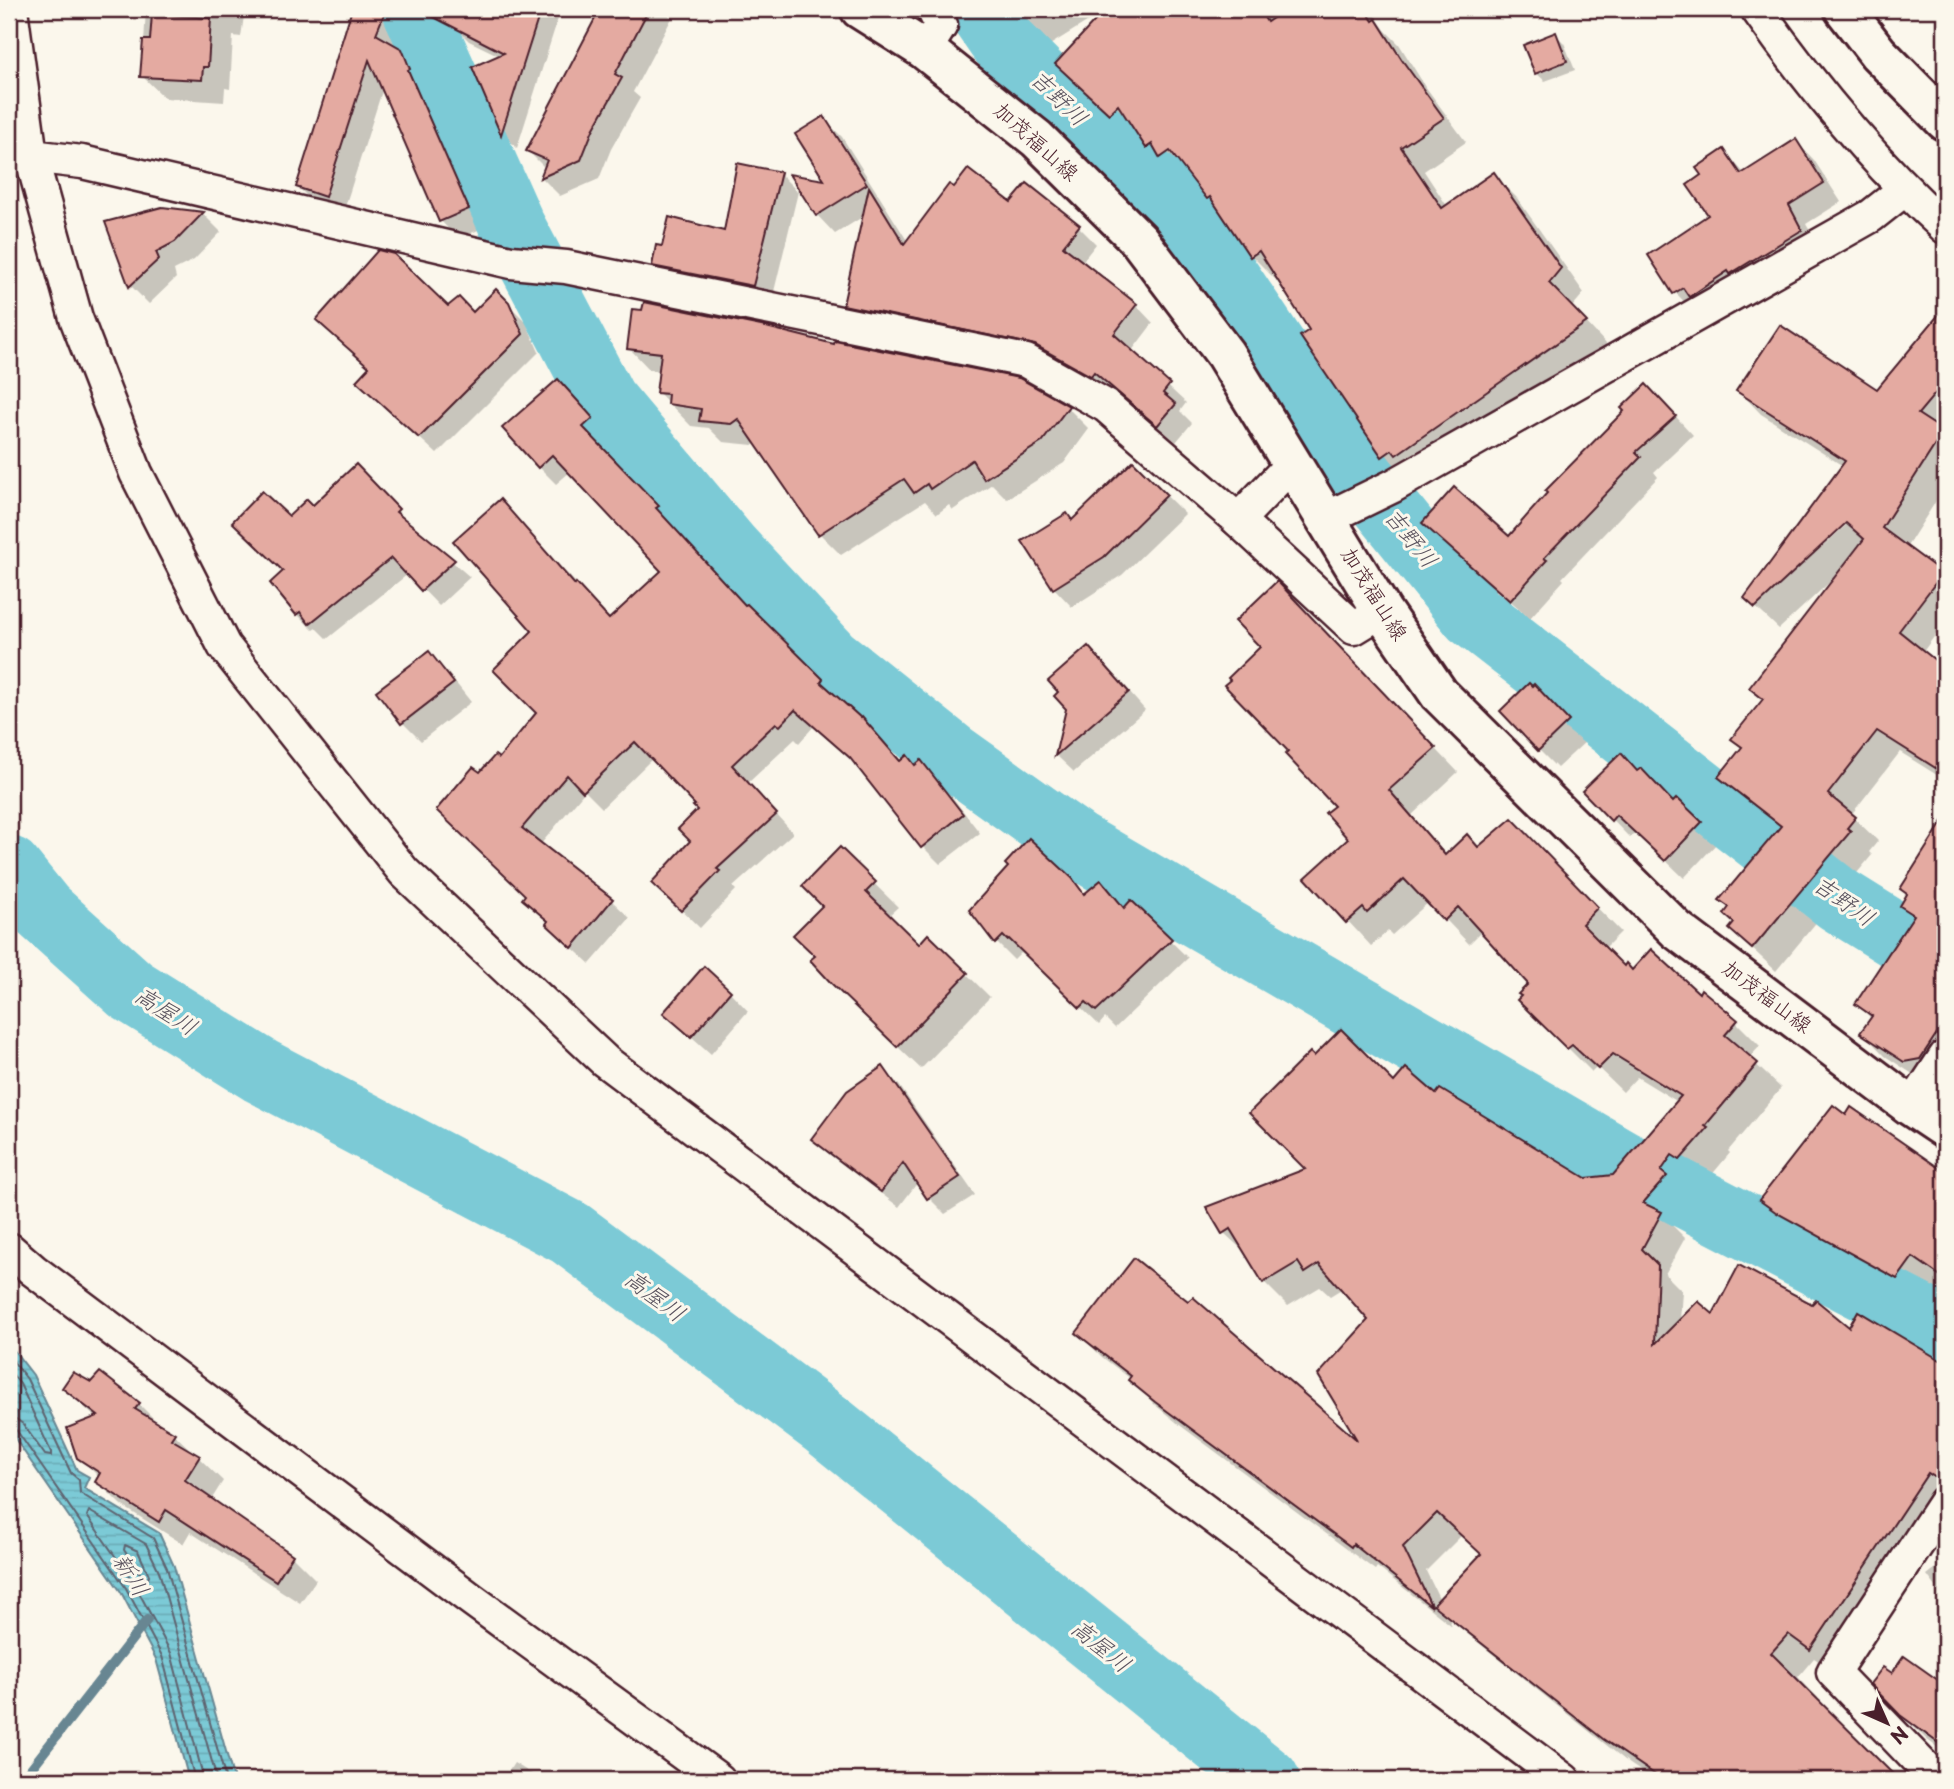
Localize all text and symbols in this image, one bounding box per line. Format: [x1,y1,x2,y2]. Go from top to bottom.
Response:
water label: 吉野川 [1023,60,1097,133]
street label: 加茂福山線 [988,93,1087,188]
water label: 吉野川 [1377,499,1447,575]
street label: 加茂福山線 [1334,540,1417,646]
water label: 吉野川 [1807,866,1883,934]
street label: 加茂福山線 [1717,951,1820,1040]
water label: 高屋川 [128,976,205,1043]
water label: 高屋川 [618,1260,694,1330]
water label: 新川 [105,1545,159,1603]
water label: 高屋川 [1064,1610,1140,1680]
north arrow [1853,1688,1923,1758]
text: N [1885,1721,1915,1751]

